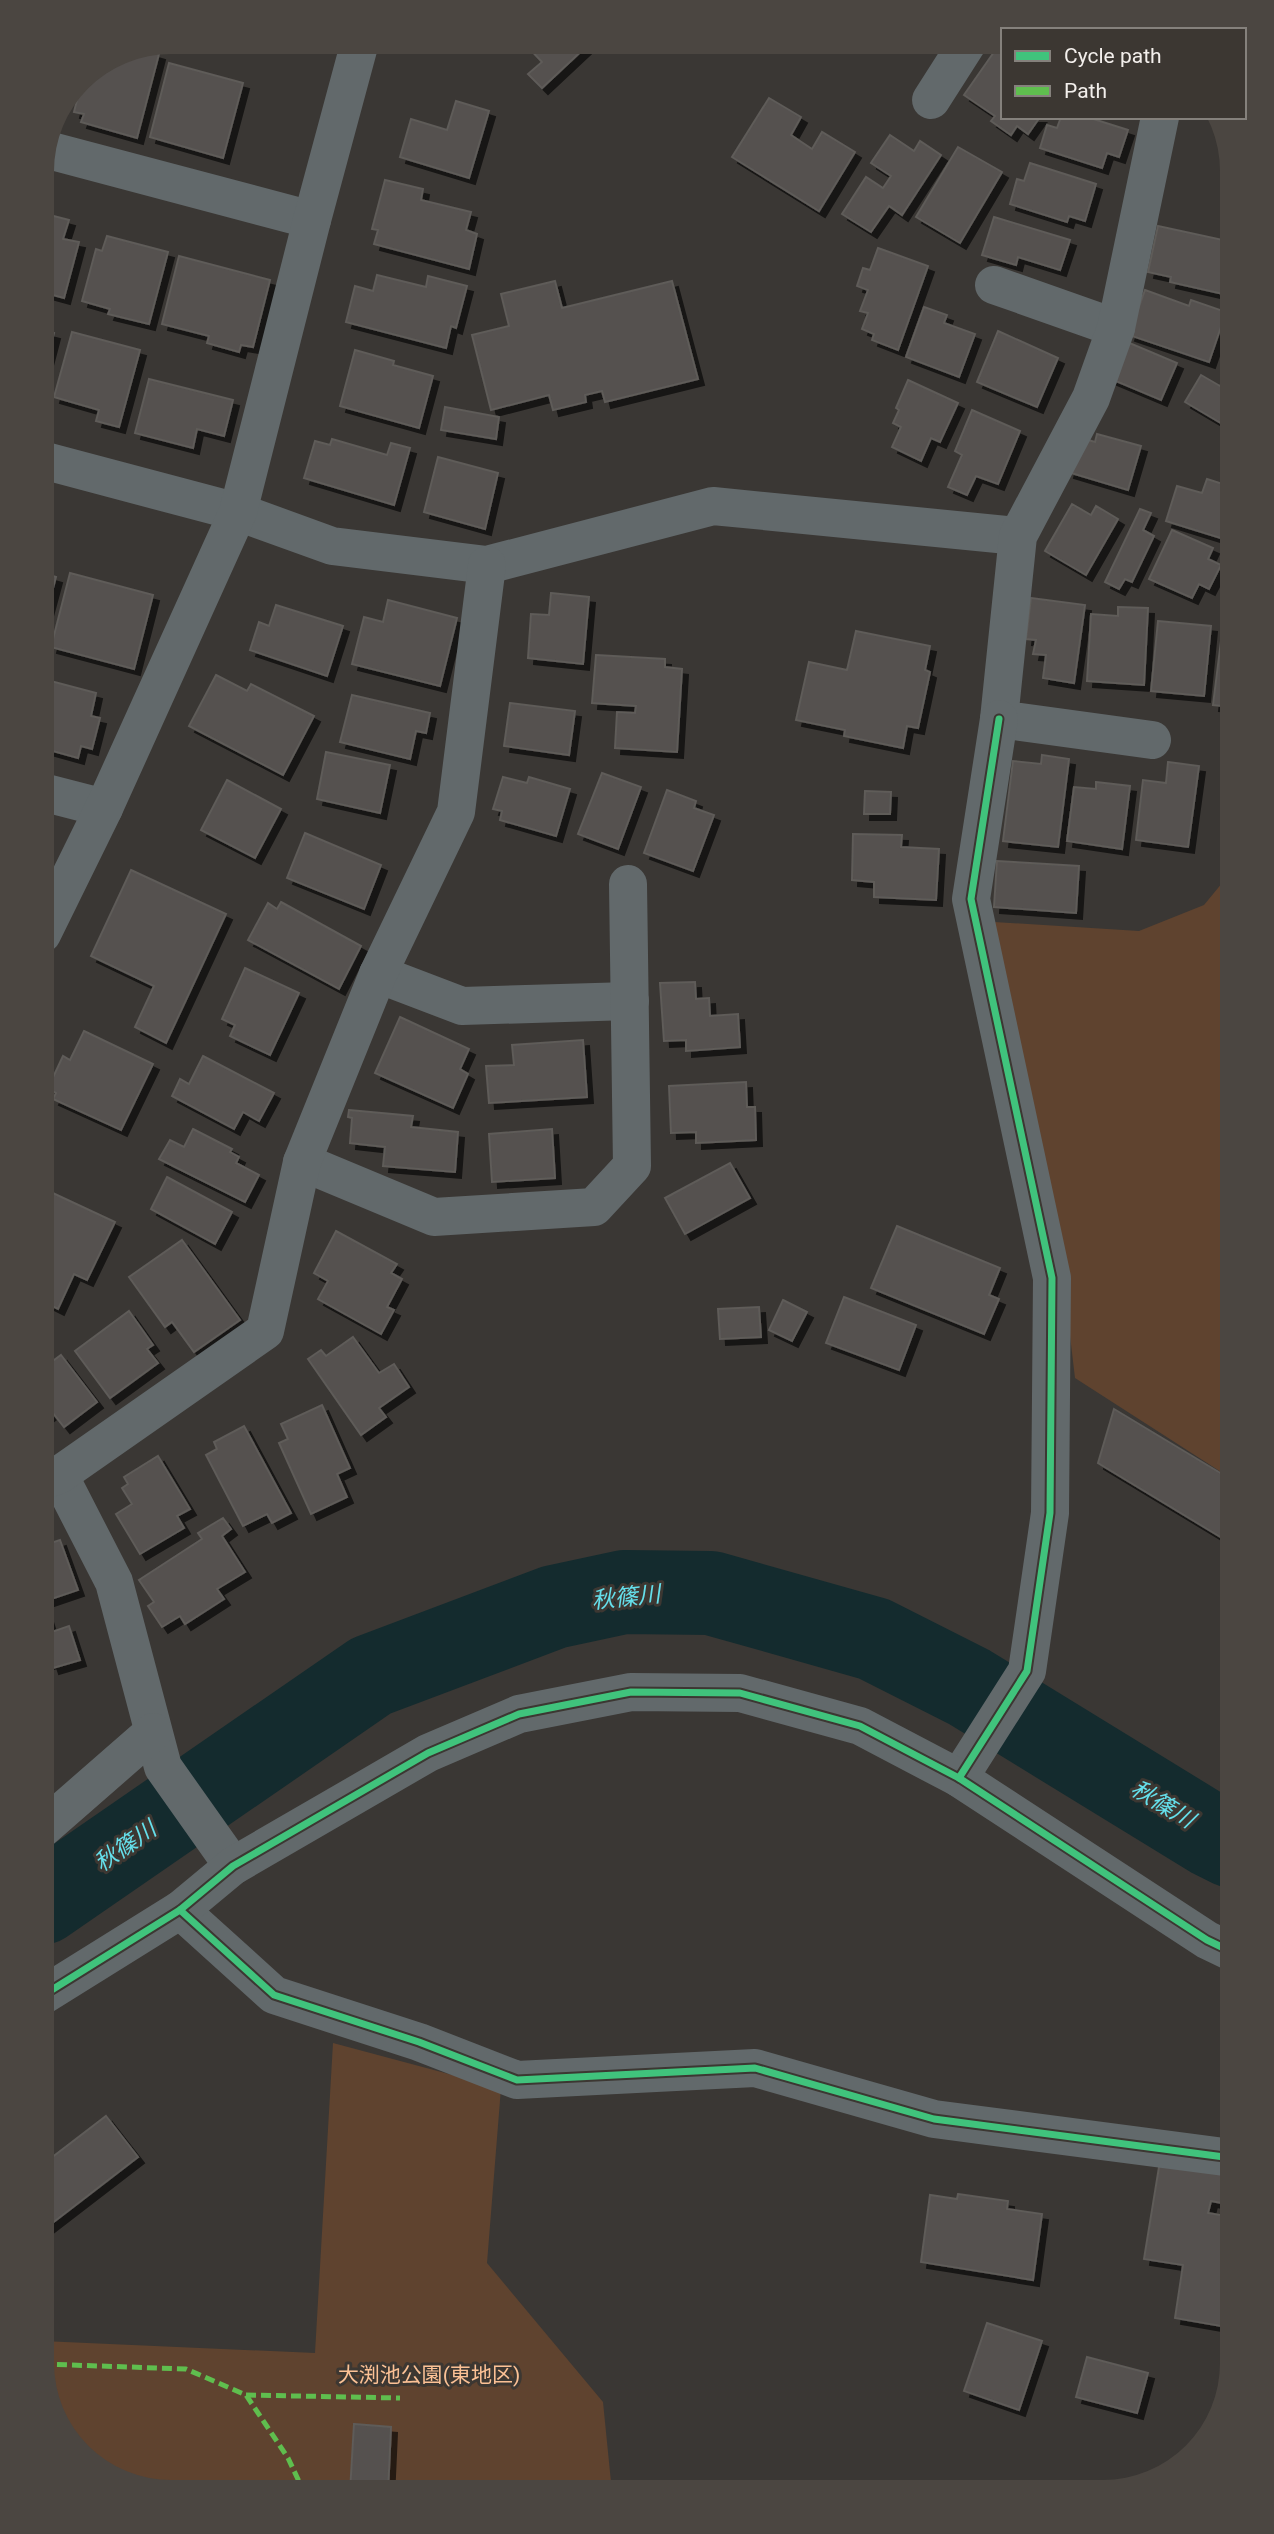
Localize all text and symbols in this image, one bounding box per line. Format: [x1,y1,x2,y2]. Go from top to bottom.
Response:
legend [1001,28,1246,119]
text: Cycle path [1064,44,1162,68]
text: Path [1064,79,1107,103]
water label: 秋篠川 [590,1580,665,1615]
water label: 秋篠川 [1126,1775,1202,1835]
water label: 秋篠川 [89,1814,164,1877]
park label: 大渕池公園(東地区) [338,2363,520,2387]

